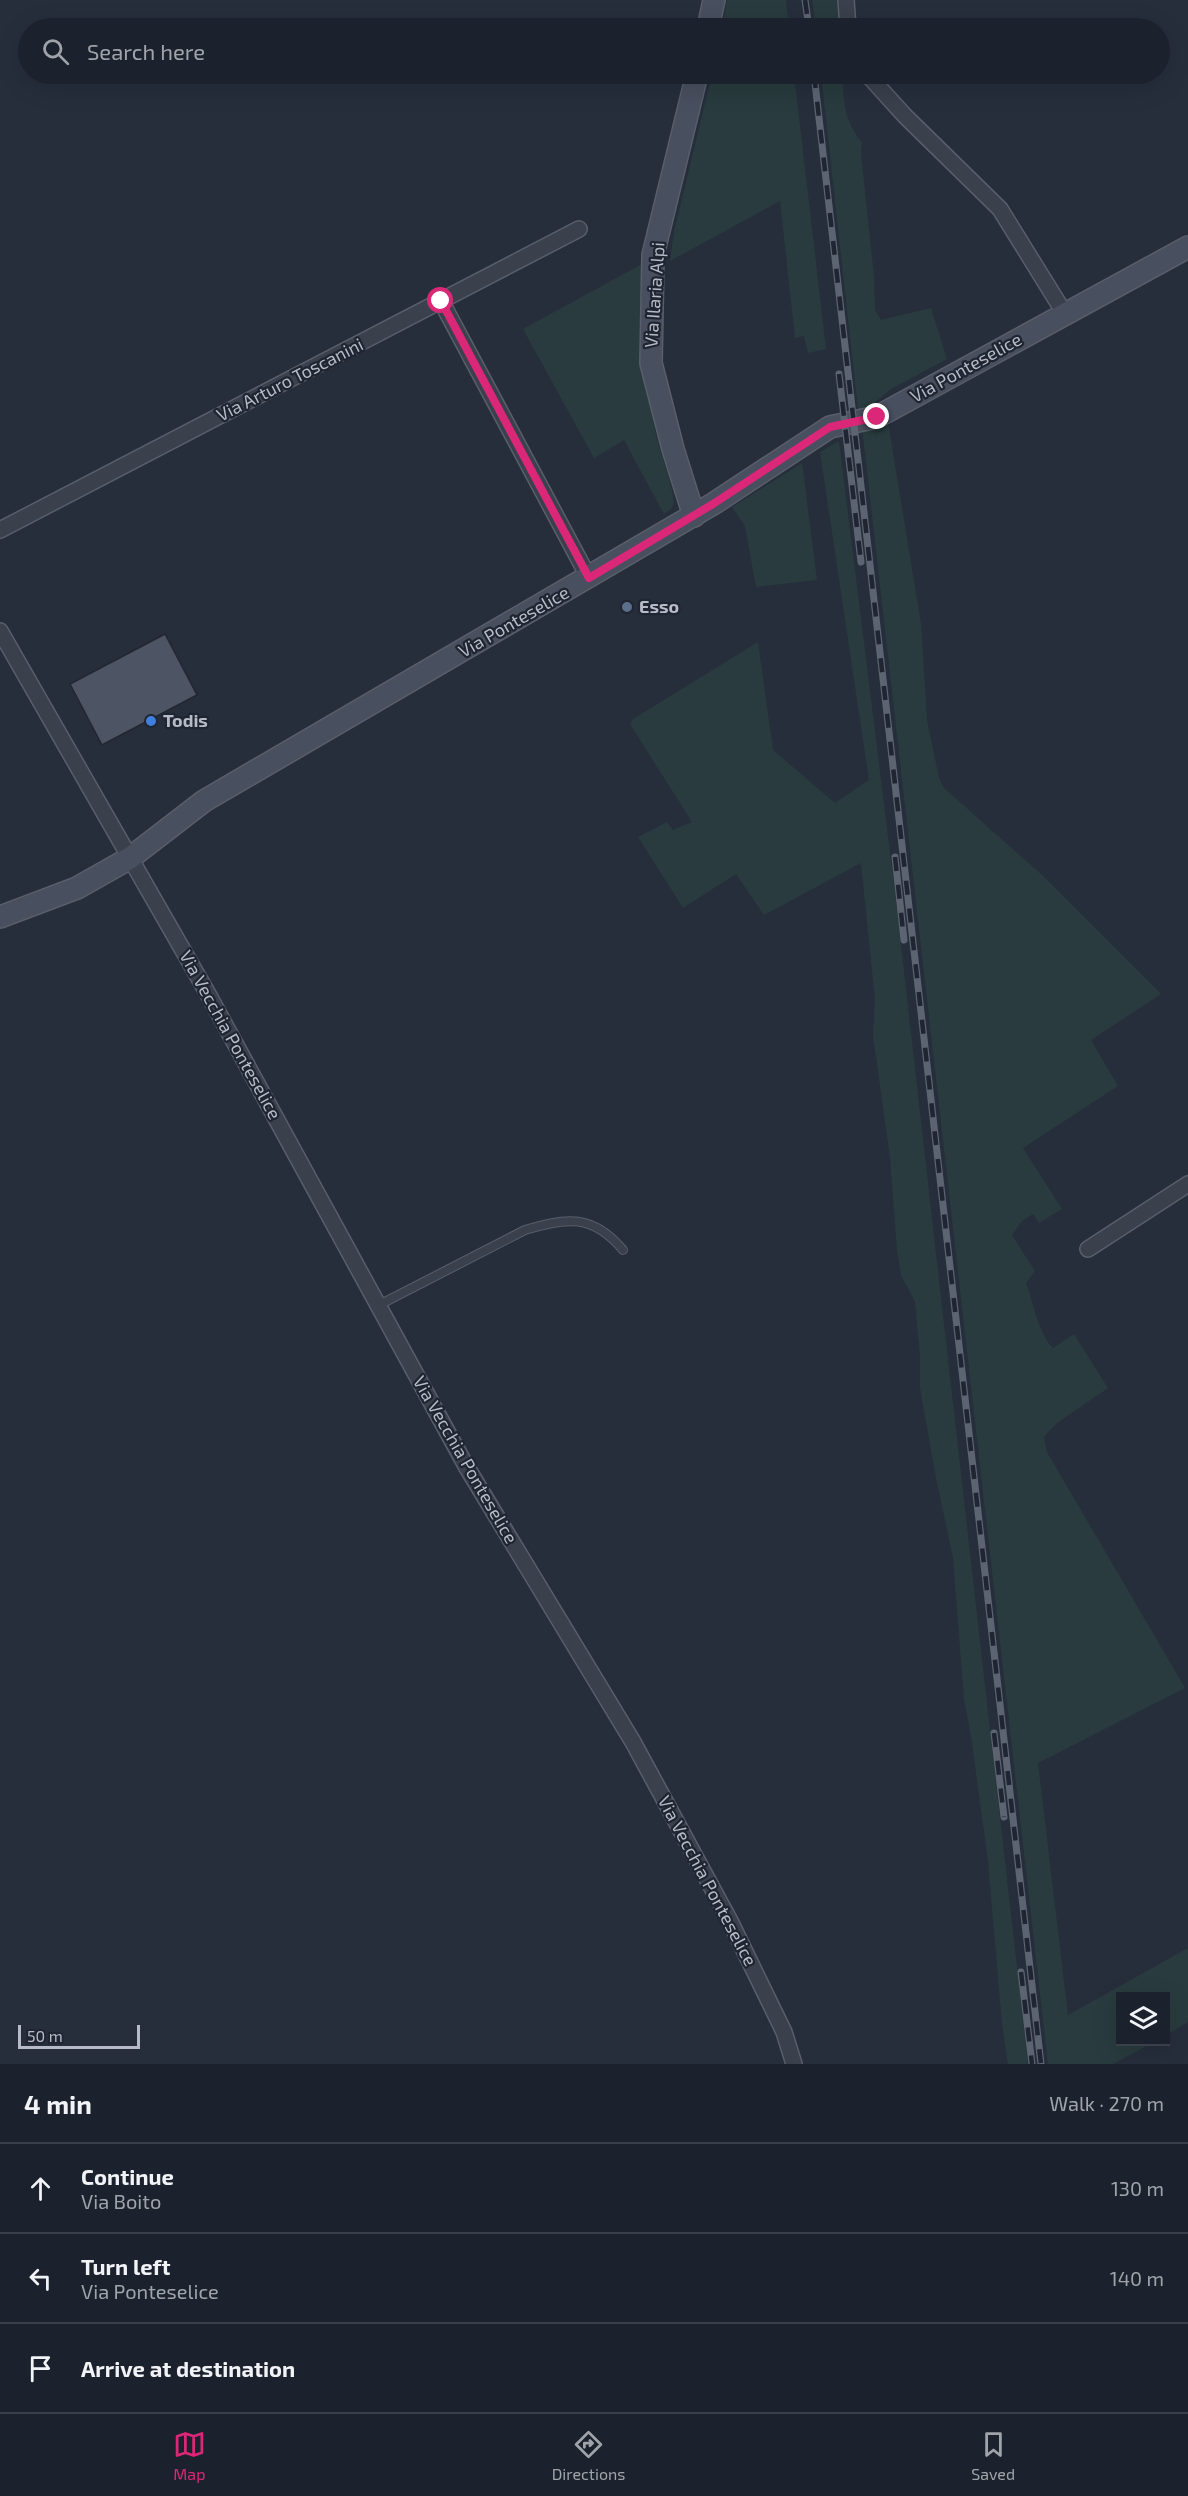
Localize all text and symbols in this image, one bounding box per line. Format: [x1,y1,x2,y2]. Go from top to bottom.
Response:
search box [18,18,1170,84]
icon: search [39,35,72,68]
text: Search here [87,38,205,64]
street label: Via Ilaria Alpi [639,241,669,348]
route start [427,287,453,313]
street label: Via Ponteselice [906,327,1025,407]
street label: Via Arturo Toscanini [213,333,367,426]
route end [863,403,889,429]
street label: Via Ponteselice [454,581,573,662]
place label: Esso [639,595,679,617]
marker: Esso [620,600,634,614]
place label: Todis [163,709,208,731]
marker: Todis [144,714,158,728]
street label: Via Vecchia Ponteselice [175,946,286,1123]
street label: Via Vecchia Ponteselice [409,1372,523,1547]
street label: Via Vecchia Ponteselice [654,1792,762,1969]
map controls [1116,1992,1170,2046]
button: layers [1116,1992,1170,2046]
scale bar [18,2022,140,2050]
text: 50 m [27,2026,63,2045]
text: 4 min [24,2088,92,2119]
text: Walk · 270 m [1049,2091,1164,2115]
text: Continue [81,2163,174,2189]
icon: ahead [24,2172,57,2205]
text: 130 m [1111,2176,1164,2200]
text: Via Boito [81,2189,161,2213]
text: Turn left [81,2253,170,2279]
icon: left [24,2262,57,2295]
text: 140 m [1110,2266,1164,2290]
text: Via Ponteselice [81,2279,219,2303]
icon: arrive [24,2352,57,2385]
text: Arrive at destination [81,2355,295,2381]
tab: Map [173,2428,206,2483]
tab: Directions [552,2428,625,2483]
tab: Saved [971,2428,1015,2483]

